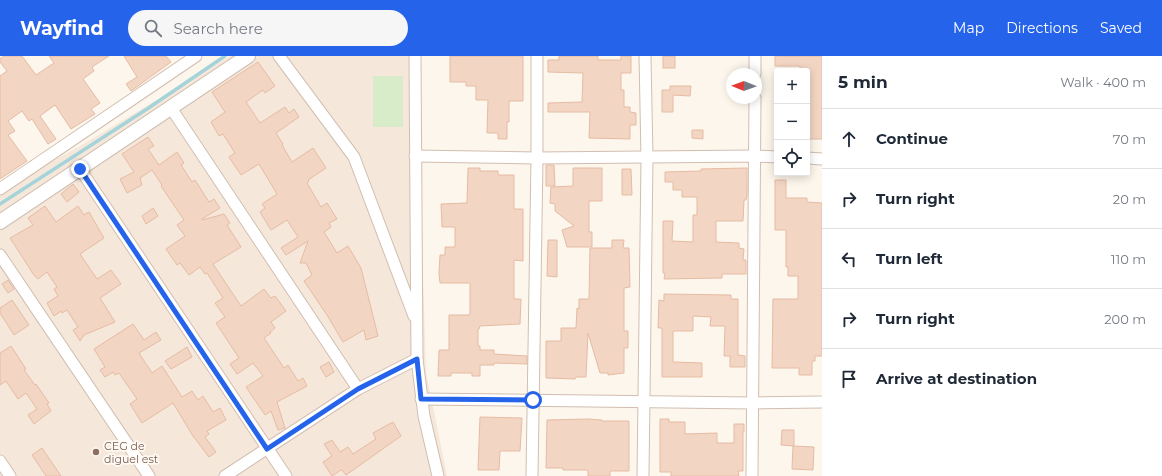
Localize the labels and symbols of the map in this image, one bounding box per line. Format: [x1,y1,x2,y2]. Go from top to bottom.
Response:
north arrow [726,68,762,104]
route end [71,160,89,178]
route start [524,391,542,409]
place label: CEG de diguel est [104,439,159,466]
marker: CEG de diguel est [91,447,101,457]

